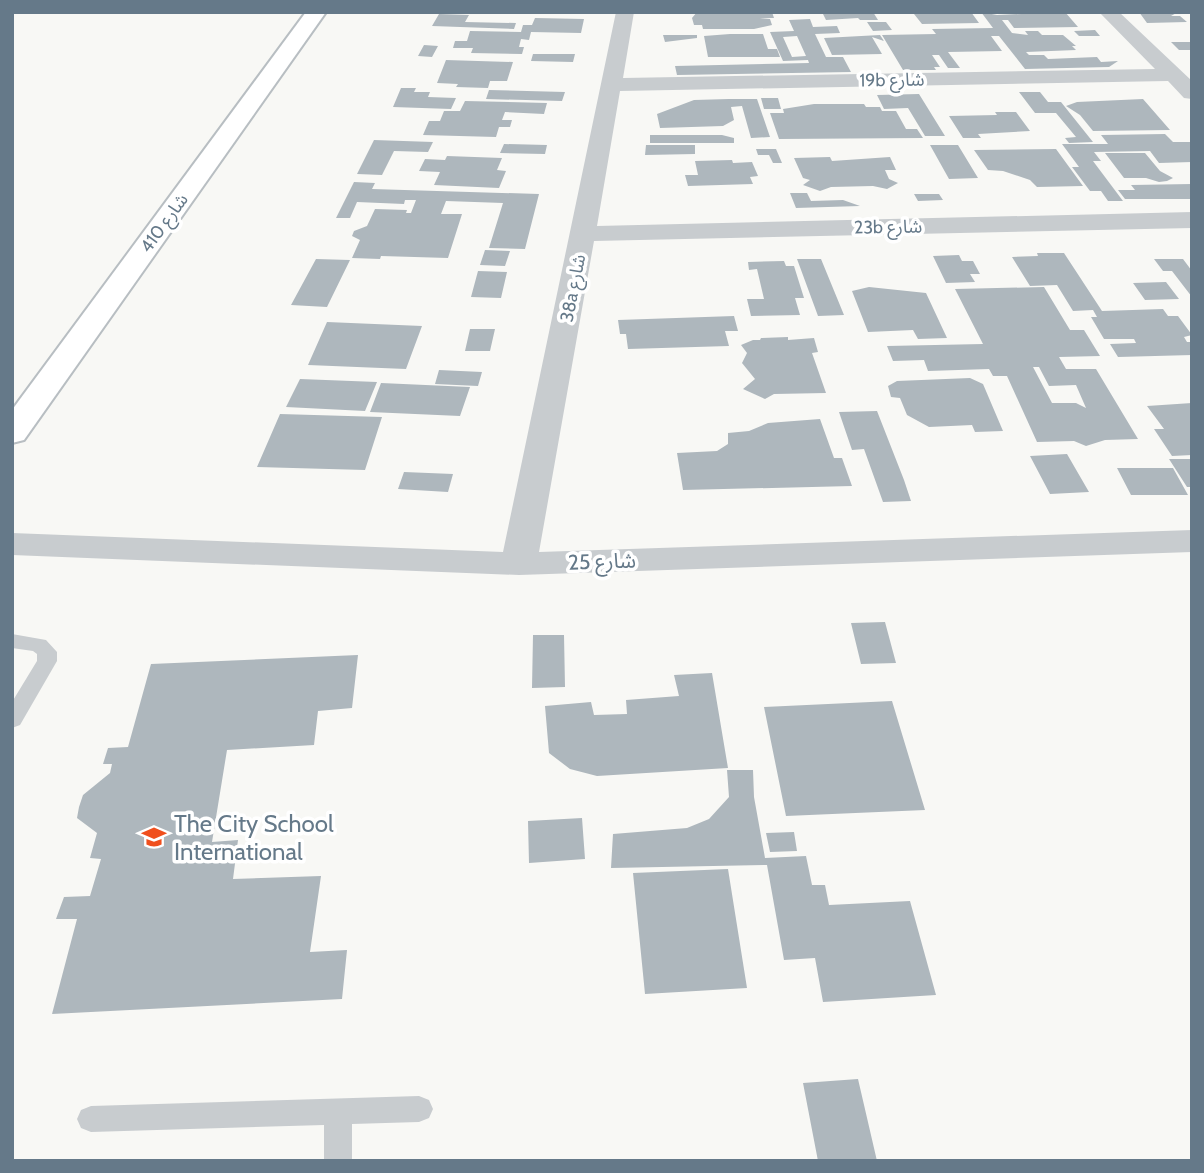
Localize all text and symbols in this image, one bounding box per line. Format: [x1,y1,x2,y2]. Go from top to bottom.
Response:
street label: 19b شارع [859,68,925,95]
street label: شارع 410 [135,189,195,259]
street label: 23b شارع [854,215,922,242]
street label: 38a شارع [556,252,593,324]
street label: شارع 25 [568,547,637,578]
place label: The City School International [174,809,334,866]
school or university icon: The City School International [140,823,168,851]

